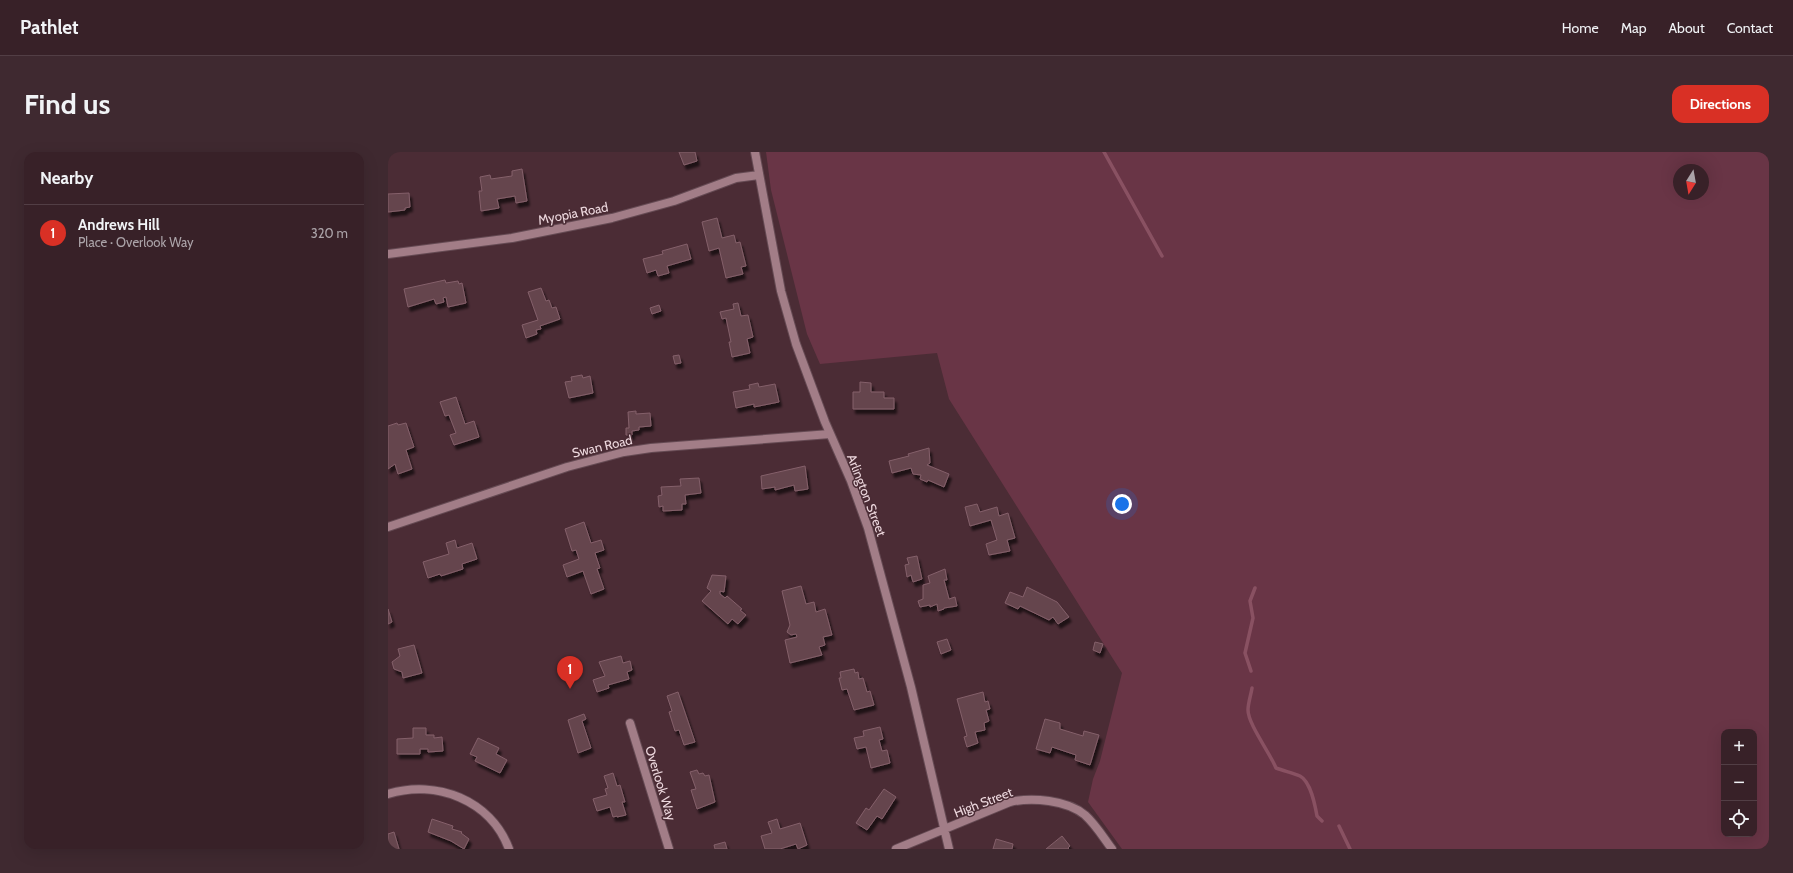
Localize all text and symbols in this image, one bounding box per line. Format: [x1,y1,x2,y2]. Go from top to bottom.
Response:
text: Pathlet [20,16,79,39]
text: Home [1562,19,1599,37]
text: Map [1621,19,1646,37]
text: About [1668,19,1705,37]
text: Contact [1727,19,1773,37]
button: Directions [1672,85,1769,123]
text: Find us [24,87,110,121]
north arrow [1673,164,1709,200]
text: Nearby [40,168,93,188]
street label: Myopia Road [537,198,609,228]
text: Andrews Hill [78,216,160,234]
text: 1 [51,225,55,241]
text: 320 m [311,225,348,241]
text: Place · Overlook Way [78,234,194,250]
street label: Swan Road [570,431,634,461]
street label: Arlington Street [844,452,890,539]
your location [1112,494,1132,514]
pin: 1 [557,656,583,689]
map controls [1721,729,1757,837]
button: + [1721,729,1757,765]
street label: Overlook Way [642,744,680,823]
button: − [1721,765,1757,801]
street label: High Street [951,783,1015,821]
button: locate [1721,801,1757,837]

